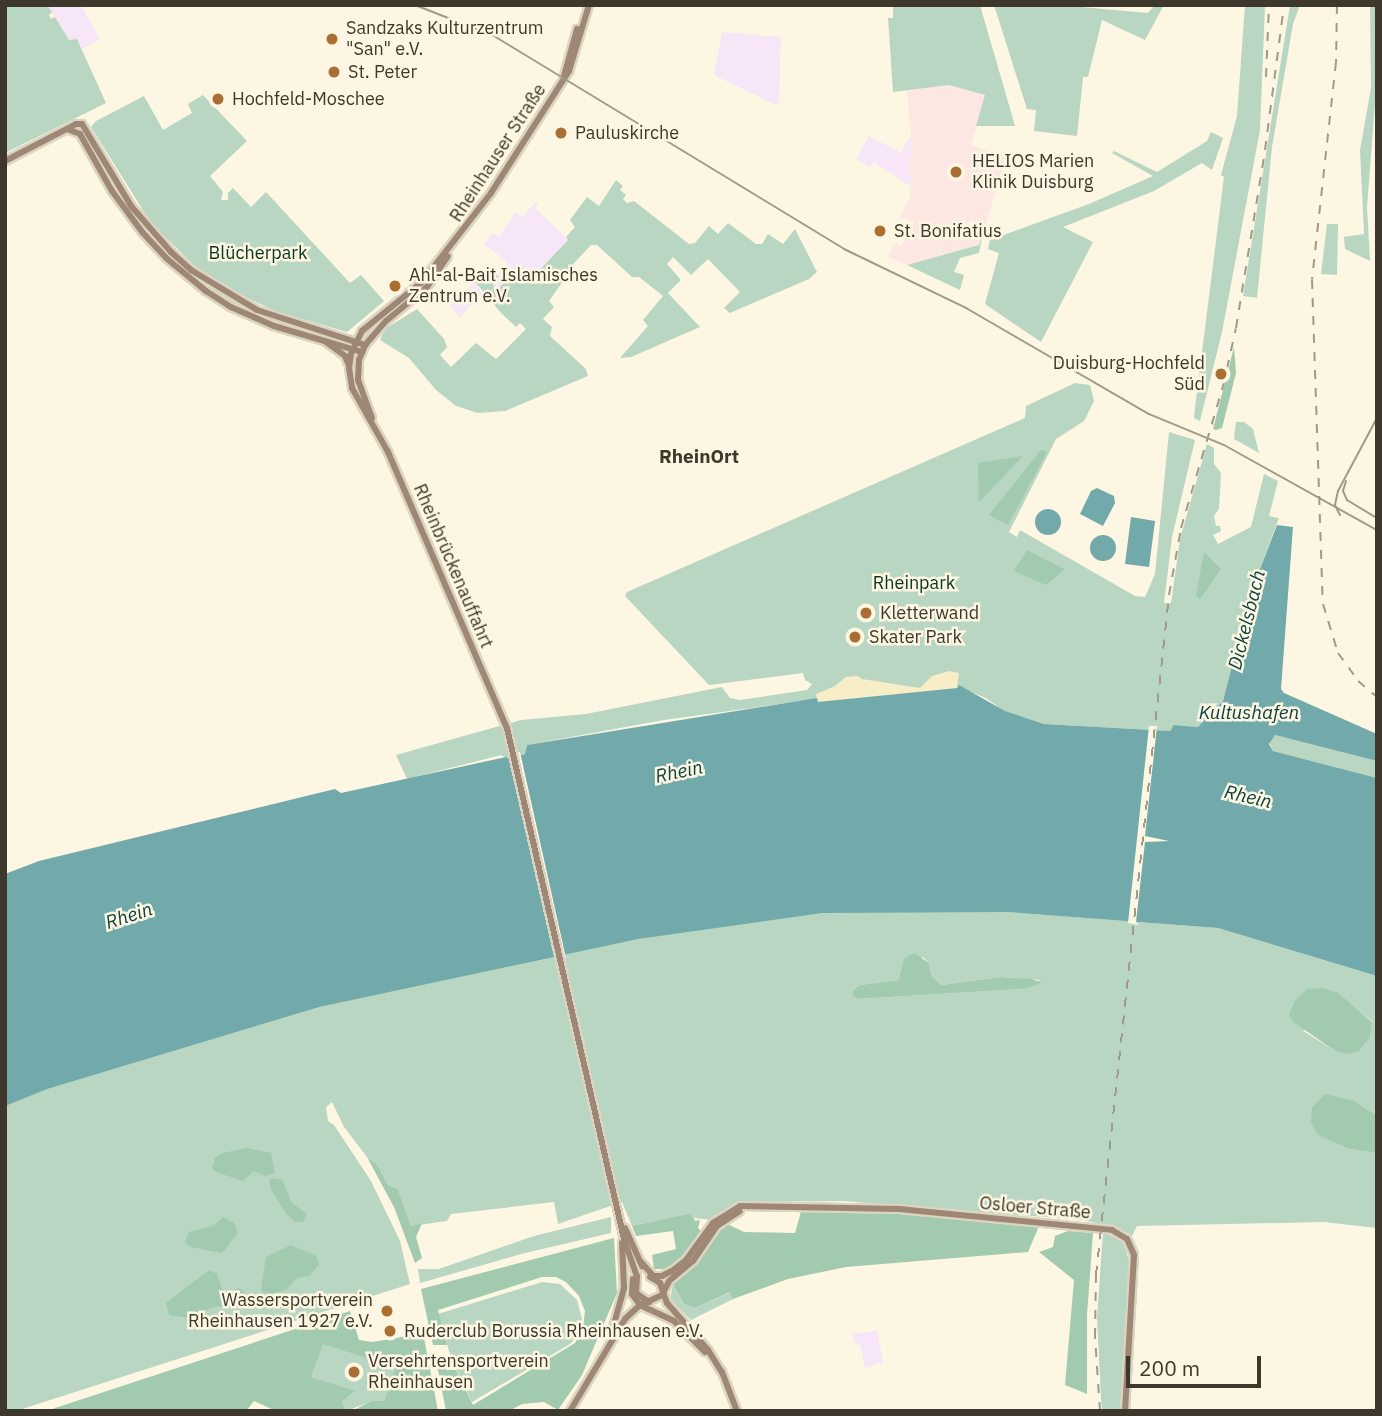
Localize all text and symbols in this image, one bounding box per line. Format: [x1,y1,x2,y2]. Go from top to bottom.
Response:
place label: Sandzaks Kulturzentrum "San" e.V. [346,18,544,60]
marker: Sandzaks Kulturzentrum "San" e.V. [324,31,340,47]
place label: St. Peter [348,61,417,83]
marker: St. Peter [326,64,342,80]
street label: Rheinhauser Straße [445,80,551,226]
place label: Hochfeld-Moschee [232,88,385,110]
marker: Hochfeld-Moschee [210,91,226,107]
place label: Pauluskirche [575,122,679,144]
marker: Pauluskirche [553,125,569,141]
place label: HELIOS Marien Klinik Duisburg [972,151,1094,194]
marker: HELIOS Marien Klinik Duisburg [946,162,966,182]
place label: St. Bonifatius [894,220,1002,242]
marker: St. Bonifatius [872,223,888,239]
park label: Blücherpark [209,242,307,264]
place label: Ahl-al-Bait Islamisches Zentrum e.V. [409,265,598,308]
marker: Ahl-al-Bait Islamisches Zentrum e.V. [387,278,403,294]
place label: Duisburg-Hochfeld Süd [1053,353,1205,396]
marker: Duisburg-Hochfeld Süd [1211,364,1231,384]
district label: RheinOrt [659,446,739,468]
street label: Rheinbrückenauffahrt [409,481,497,651]
water label: Dickelsbach [1224,568,1270,672]
park label: Rheinpark [873,572,955,594]
place label: Kletterwand [880,602,979,624]
marker: Kletterwand [858,605,874,621]
place label: Skater Park [869,626,962,648]
marker: Skater Park [847,629,863,645]
water label: Kultushafen [1199,702,1299,724]
water label: Rhein [653,756,705,788]
water label: Rhein [1222,780,1274,814]
water label: Rhein [103,898,155,934]
street label: Osloer Straße [978,1192,1092,1224]
place label: Wassersportverein Rheinhausen 1927 e.V. [188,1290,373,1332]
marker: Wassersportverein Rheinhausen 1927 e.V. [379,1303,395,1319]
place label: Ruderclub Borussia Rheinhausen e.V. [404,1320,704,1342]
marker: Ruderclub Borussia Rheinhausen e.V. [382,1323,398,1339]
scale bar [1130,1342,1265,1386]
place label: Versehrtensportverein Rheinhausen [368,1351,549,1394]
text: 200 m [1139,1354,1200,1382]
marker: Versehrtensportverein Rheinhausen [346,1364,362,1380]

